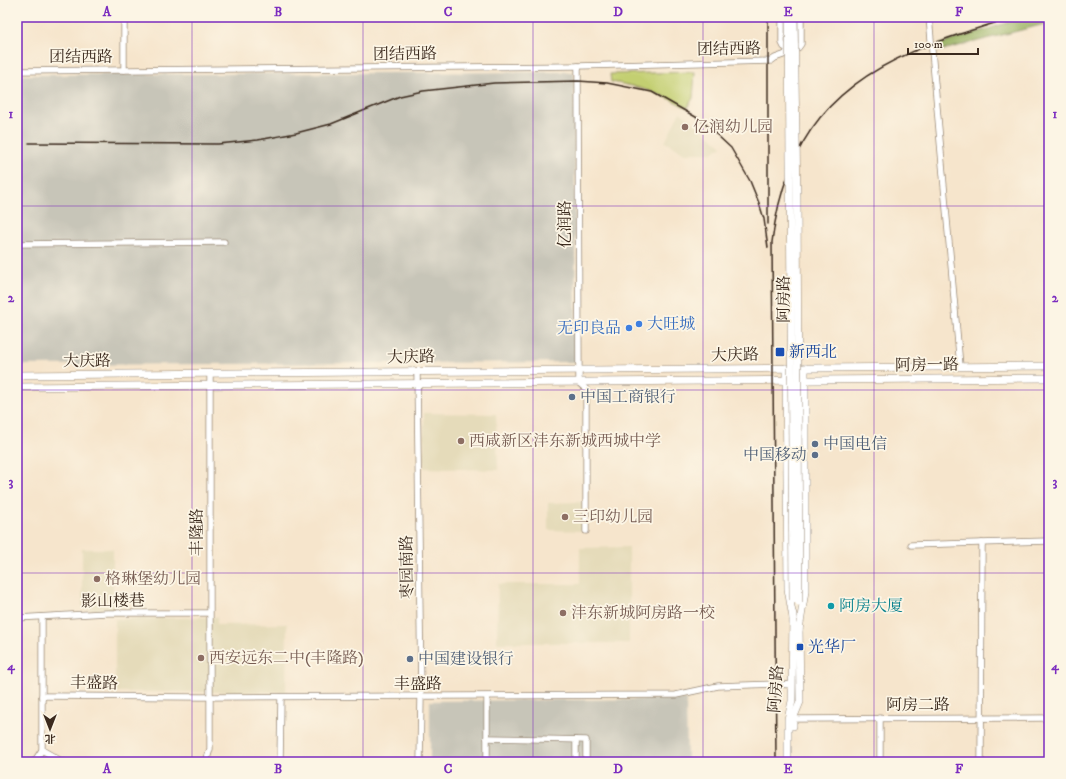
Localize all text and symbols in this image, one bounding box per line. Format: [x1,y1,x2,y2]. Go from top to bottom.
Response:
text: A [102,4,112,20]
text: B [274,4,282,20]
text: C [444,4,453,20]
text: D [613,4,623,20]
text: E [783,4,793,20]
text: F [955,4,964,20]
scale bar [908,30,978,56]
text: 100 m [914,37,943,52]
street label: 团结西路 [697,38,761,60]
street label: 团结西路 [373,43,437,65]
street label: 团结西路 [49,47,113,67]
text: 1 [9,106,14,122]
text: 1 [1053,106,1058,122]
place label: 亿润幼儿园 [693,117,773,137]
marker: 亿润幼儿园 [680,122,690,132]
street label: 亿润路 [555,200,575,248]
street label: 阿房路 [774,275,794,323]
text: 2 [8,290,15,306]
text: 2 [1052,290,1059,306]
place label: 大旺城 [647,314,695,334]
place label: 无印良品 [557,318,621,338]
marker: 大旺城 [634,319,644,329]
marker: 无印良品 [624,323,634,333]
place label: 新西北 [789,342,837,362]
street label: 大庆路 [711,345,759,365]
marker: 新西北 [774,346,786,358]
street label: 大庆路 [387,347,435,367]
street label: 大庆路 [63,351,111,371]
street label: 阿房一路 [895,354,959,376]
place label: 中国工商银行 [580,387,676,407]
marker: 中国工商银行 [567,392,577,402]
place label: 西咸新区沣东新城西城中学 [469,431,661,451]
place label: 中国电信 [823,434,887,454]
marker: 西咸新区沣东新城西城中学 [456,436,466,446]
marker: 中国电信 [810,439,820,449]
place label: 中国移动 [743,445,807,465]
marker: 中国移动 [810,450,820,460]
text: 3 [9,474,14,490]
text: 3 [1053,474,1058,490]
place label: 三印幼儿园 [573,507,653,527]
street label: 丰隆路 [187,508,207,556]
marker: 三印幼儿园 [560,512,570,522]
street label: 枣园南路 [396,535,418,599]
place label: 格琳堡幼儿园 [105,569,201,589]
marker: 格琳堡幼儿园 [92,574,102,584]
street label: 影山楼巷 [81,590,145,612]
place label: 阿房大厦 [839,596,903,616]
marker: 阿房大厦 [826,601,836,611]
place label: 沣东新城阿房路一校 [571,603,715,623]
marker: 沣东新城阿房路一校 [558,608,568,618]
place label: 光华厂 [808,637,856,657]
marker: 光华厂 [795,642,805,652]
place label: 西安远东二中(丰隆路) [209,648,364,668]
place label: 中国建设银行 [418,649,514,669]
marker: 西安远东二中(丰隆路) [196,653,206,663]
marker: 中国建设银行 [405,654,415,664]
text: 4 [6,658,15,675]
text: 4 [1050,658,1059,675]
street label: 阿房路 [764,664,788,714]
street label: 丰盛路 [70,673,118,693]
street label: 丰盛路 [394,674,442,694]
street label: 阿房二路 [886,695,950,715]
north arrow [30,709,70,749]
text: 北 [45,731,56,745]
text: A [102,761,112,777]
text: B [274,761,282,777]
text: C [444,761,453,777]
text: D [613,761,623,777]
text: E [783,761,793,777]
text: F [955,761,964,777]

